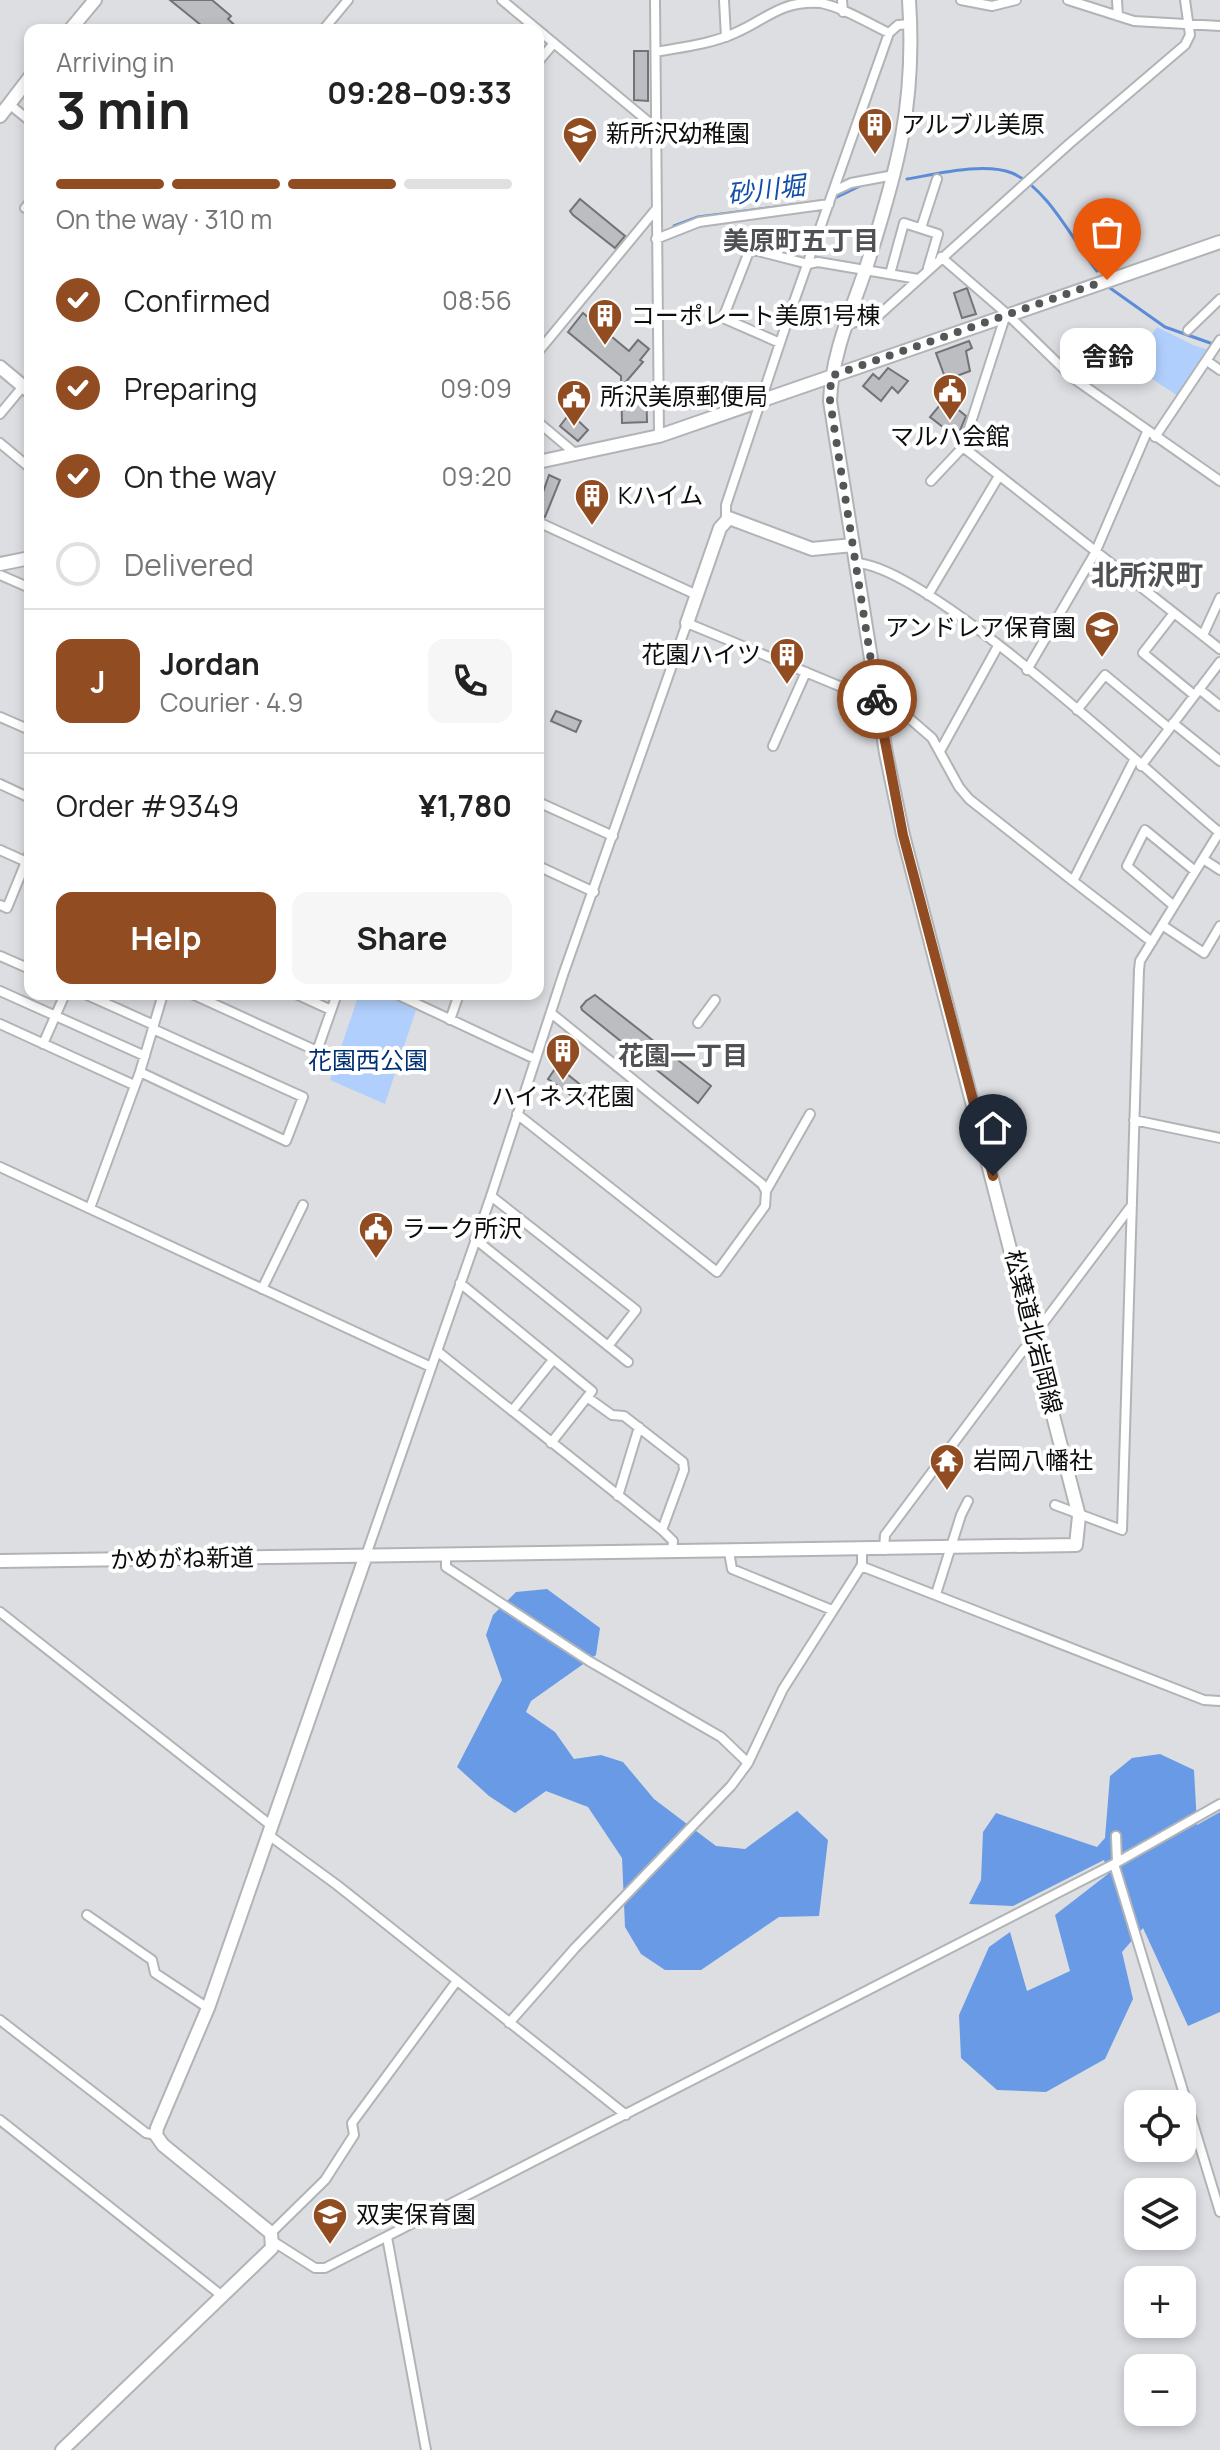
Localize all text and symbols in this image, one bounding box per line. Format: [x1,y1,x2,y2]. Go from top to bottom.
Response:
text: Arriving in [56,44,174,80]
text: 09:28–09:33 [327,72,512,113]
text: 3 min [56,74,191,145]
building icon: アルブル美原 [856,106,894,156]
place label: アルブル美原 [901,107,1045,140]
school or university icon: 新所沢幼稚園 [561,115,599,165]
place label: 新所沢幼稚園 [606,116,750,149]
water label: 砂川堀 [725,166,811,212]
pin [1073,198,1141,280]
text: On the way · 310 m [56,201,272,237]
icon: bag [1085,210,1129,254]
district label: 美原町五丁目 [723,222,879,258]
icon: check [56,278,100,322]
text: Confirmed [124,280,271,321]
text: 08:56 [442,282,512,318]
building icon: コーポレート美原1号棟 [586,297,624,347]
place label: コーポレート美原1号棟 [631,298,880,331]
callout: 舎鈴 [1059,328,1155,384]
text: 舎鈴 [1082,338,1134,374]
icon: check [56,366,100,410]
text: Preparing [124,368,258,409]
text: 09:09 [440,370,512,406]
public building icon: マルハ会館 [931,372,969,422]
public building icon: 所沢美原郵便局 [555,378,593,428]
place label: 所沢美原郵便局 [600,379,768,412]
place label: マルハ会館 [890,419,1010,452]
icon: check [56,454,100,498]
text: On the way [124,456,277,497]
text: 09:20 [442,458,512,494]
building icon: Kハイム [573,477,611,527]
place label: Kハイム [618,478,703,511]
text: Delivered [124,544,254,585]
district label: 北所沢町 [1091,555,1203,593]
school or university icon: アンドレア保育園 [1083,609,1121,659]
place label: アンドレア保育園 [885,610,1076,643]
building icon: 花園ハイツ [768,636,806,686]
place label: 花園ハイツ [641,637,761,670]
button: phone [428,639,512,723]
text: Jordan [160,643,260,684]
courier [837,659,917,739]
text: J [90,661,106,702]
icon: bike [855,677,899,721]
text: Courier · 4.9 [160,684,303,720]
text: Order #9349 [56,785,239,826]
text: ¥1,780 [418,785,512,826]
button: Help [56,892,276,984]
button: Share [292,892,512,984]
building icon: ハイネス花園 [544,1032,582,1082]
district label: 花園一丁目 [618,1037,748,1073]
park label: 花園西公園 [308,1043,428,1076]
place label: ハイネス花園 [491,1079,635,1112]
pin [959,1094,1027,1176]
icon: home [971,1106,1015,1150]
public building icon: ラーク所沢 [357,1210,395,1260]
place label: ラーク所沢 [402,1211,522,1244]
street label: 松葉道北岩岡線 [998,1246,1071,1417]
temple icon: 岩岡八幡社 [928,1442,966,1492]
place label: 岩岡八幡社 [973,1443,1093,1476]
street label: かめがね新道 [110,1540,254,1575]
map controls [1124,2090,1196,2426]
button: locate [1124,2090,1196,2162]
button: layers [1124,2178,1196,2250]
school or university icon: 双実保育園 [311,2196,349,2246]
place label: 双実保育園 [356,2197,476,2230]
button: + [1124,2266,1196,2338]
button: − [1124,2354,1196,2426]

